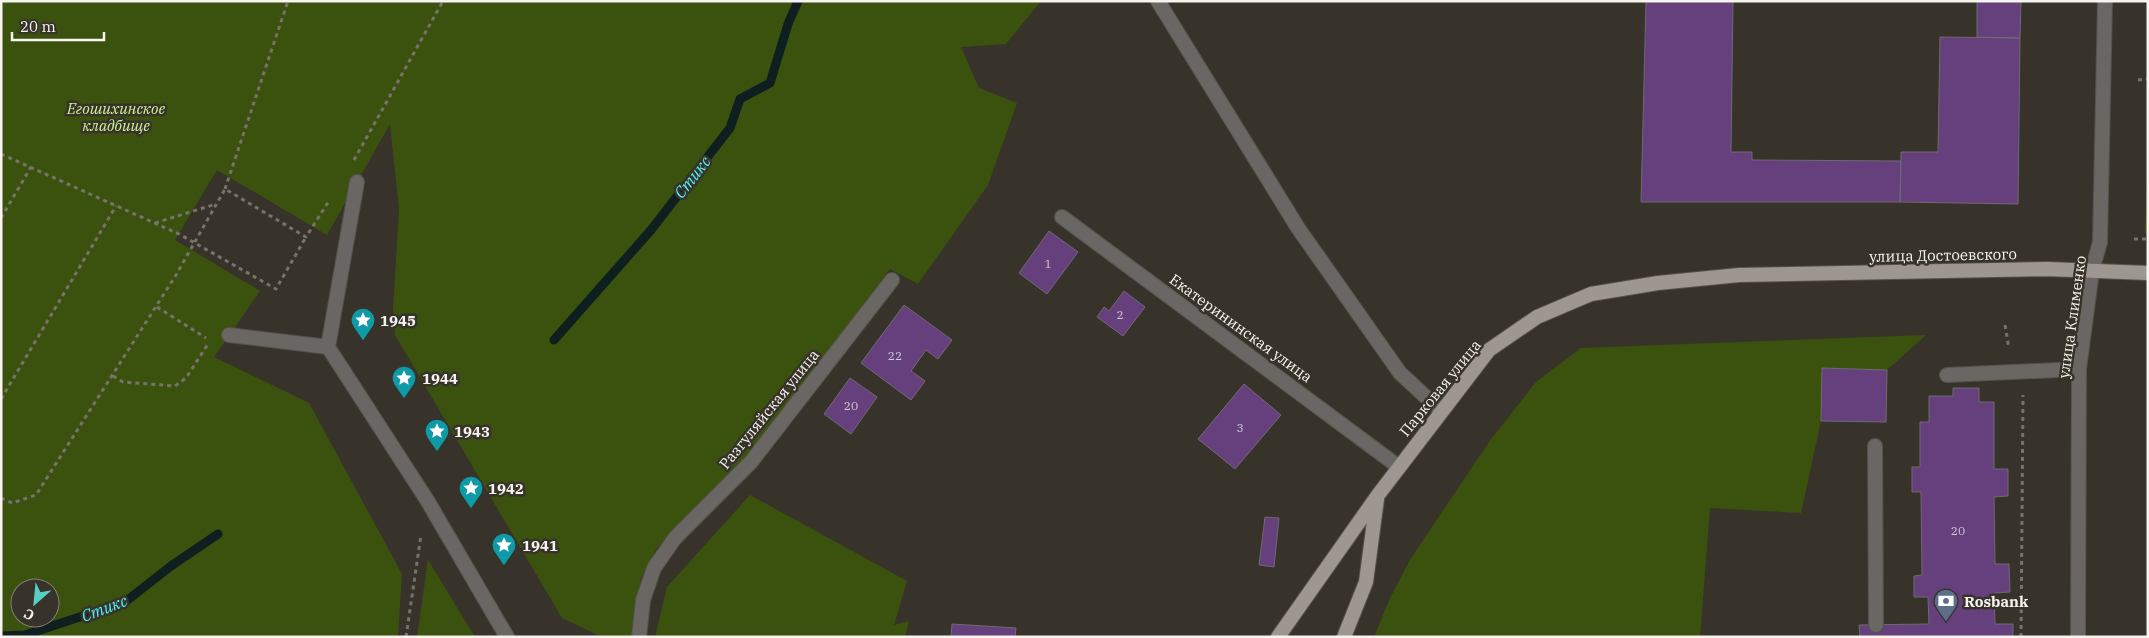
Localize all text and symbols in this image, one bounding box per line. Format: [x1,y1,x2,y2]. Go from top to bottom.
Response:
scale bar [12,10,105,42]
text: 20 m [20,17,56,36]
park label: Егошихинское кладбище [66,99,165,135]
water label: Стикс [669,152,715,202]
street label: улица Достоевского [1869,244,2017,266]
street label: улица Клименко [2054,254,2090,380]
house number: 1 [1044,256,1052,271]
street label: Екатерининская улица [1166,270,1316,386]
place icon: 1945 [350,307,376,341]
house number: 2 [1116,307,1124,322]
place label: 1945 [380,311,416,330]
street label: Парковая улица [1395,336,1485,440]
street label: Разгуляйская улица [715,345,823,473]
house number: 22 [888,348,902,363]
place icon: 1944 [391,365,417,399]
place label: 1944 [422,369,458,388]
house number: 20 [844,398,858,413]
place icon: 1943 [424,418,450,452]
house number: 3 [1236,420,1244,435]
place label: 1943 [454,422,490,441]
place icon: 1942 [458,475,484,509]
place label: 1942 [488,479,524,498]
house number: 20 [1951,523,1965,538]
place icon: 1941 [491,532,517,566]
place label: 1941 [522,536,558,555]
north arrow [10,578,60,628]
bank icon: Rosbank [1933,588,1959,622]
water label: Стикс [78,590,130,626]
place label: Rosbank [1964,592,2029,611]
text: С [21,604,37,625]

